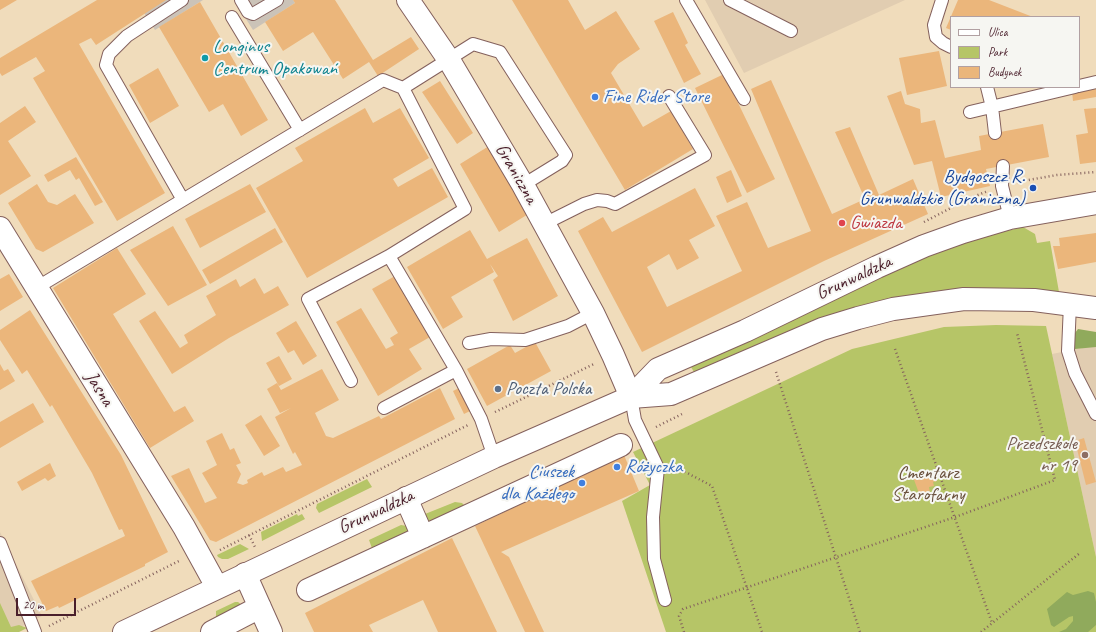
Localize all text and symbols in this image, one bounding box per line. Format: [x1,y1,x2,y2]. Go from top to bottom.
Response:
legend [950,16,1080,88]
text: Ulica [988,24,1007,40]
place label: Longinus Centrum Opakowań [213,36,337,80]
text: Park [988,44,1007,60]
marker: Longinus Centrum Opakowań [200,53,210,63]
text: Budynek [988,64,1021,80]
place label: Fine Rider Store [603,86,709,108]
marker: Fine Rider Store [590,92,600,102]
street label: Graniczna [490,140,542,208]
place label: Bydgoszcz R. Grunwaldzkie (Graniczna) [860,166,1025,210]
marker: Bydgoszcz R. Grunwaldzkie (Graniczna) [1028,183,1038,193]
place label: Gwiazda [850,212,902,234]
marker: Gwiazda [837,218,847,228]
street label: Grunwaldzka [813,251,895,305]
street label: Jasna [80,367,118,411]
place label: Poczta Polska [506,378,591,400]
marker: Poczta Polska [493,384,503,394]
place label: Przedszkole nr 19 [1006,433,1077,477]
marker: Przedszkole nr 19 [1080,450,1090,460]
place label: Różyczka [625,456,682,478]
place label: Ciuszek dla Każdego [500,461,574,505]
marker: Różyczka [612,462,622,472]
park label: Cmentarz Starofarny [892,462,964,506]
marker: Ciuszek dla Każdego [577,478,587,488]
street label: Grunwaldzka [335,485,417,539]
scale bar [18,590,78,616]
text: 20 m [23,597,43,613]

